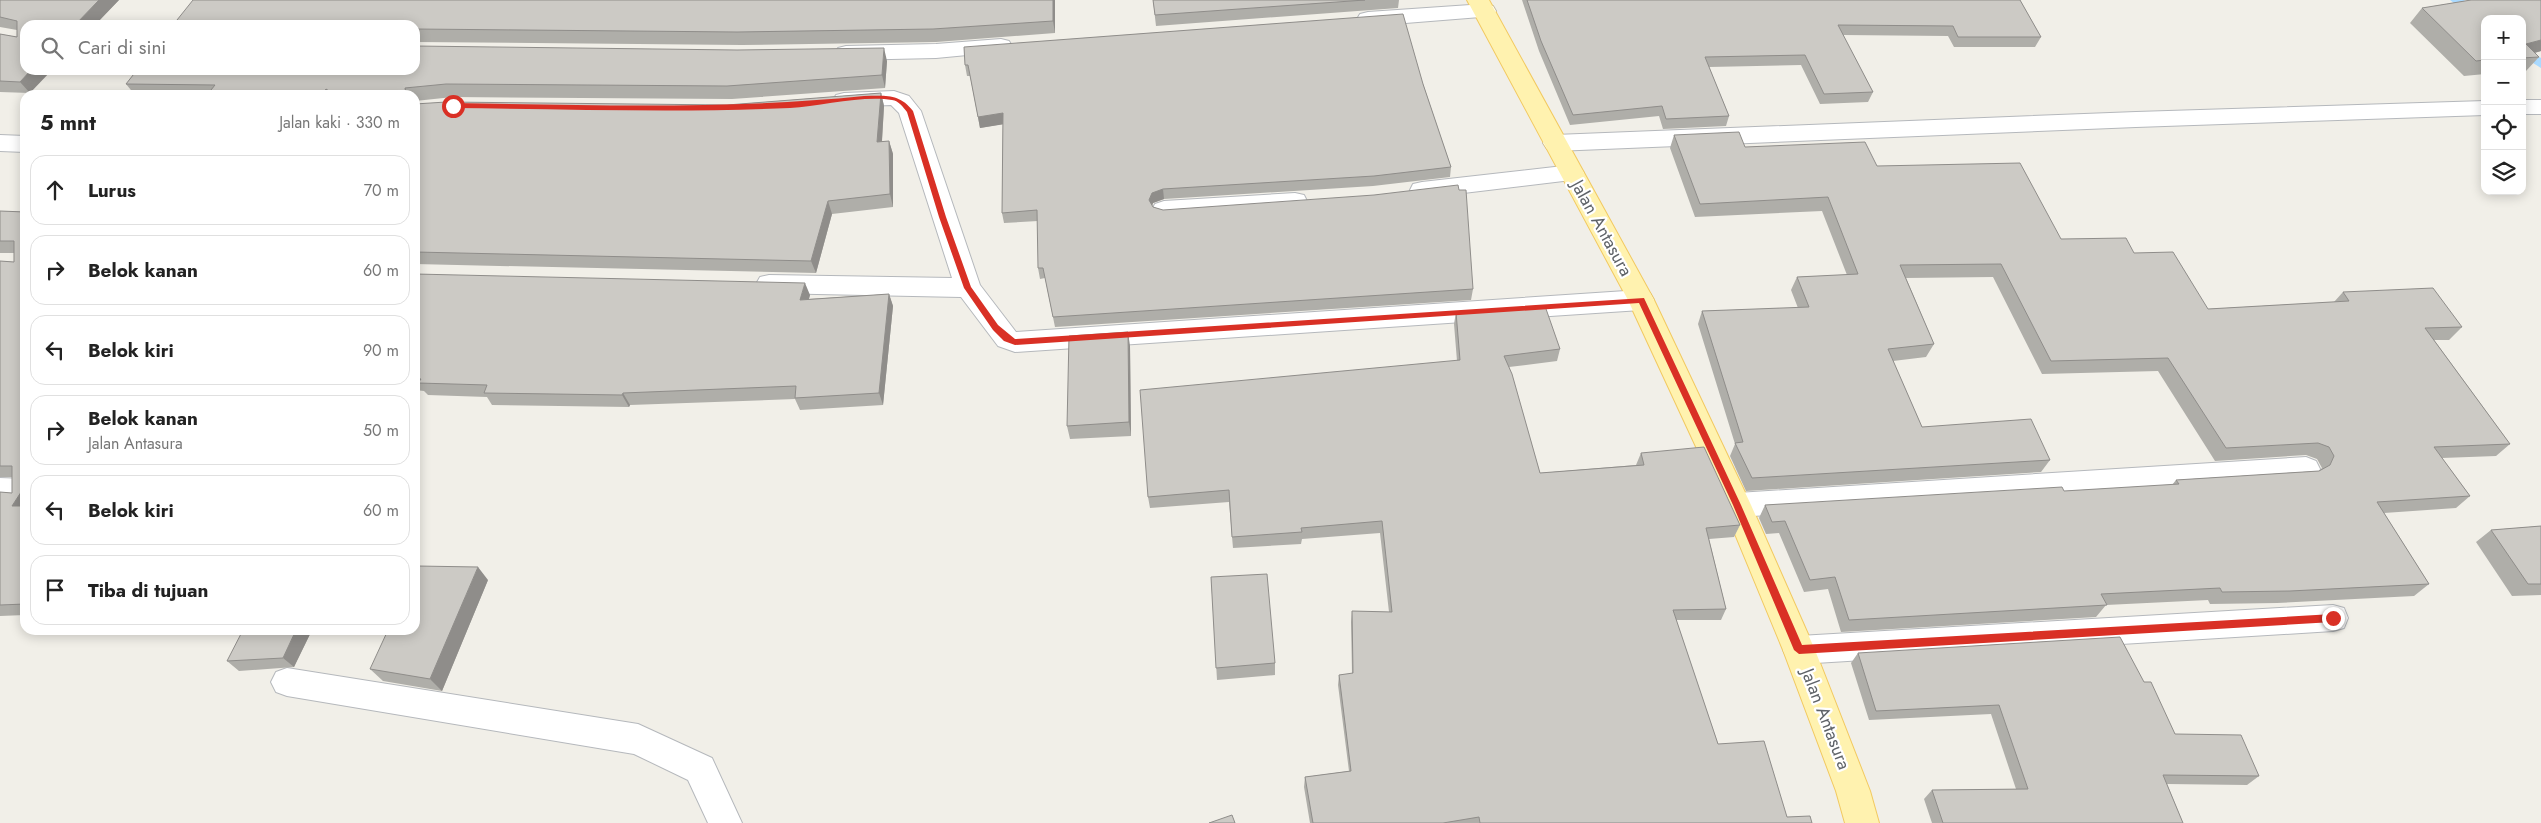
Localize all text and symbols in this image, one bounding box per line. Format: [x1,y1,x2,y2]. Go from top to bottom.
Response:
map controls [2481,15,2526,195]
button: + [2481,15,2526,60]
search box [20,20,420,75]
icon: search [38,34,66,62]
text: Cari di sini [78,34,166,61]
button: − [2481,60,2526,105]
route start [442,95,465,118]
button: locate [2481,105,2526,150]
text: 5 mnt [40,108,96,138]
text: Jalan kaki · 330 m [279,111,400,134]
button: layers [2481,150,2526,195]
street label: Jalan Antasura [1564,173,1639,281]
icon: ahead [41,176,69,204]
text: Lurus [88,177,136,204]
text: 70 m [364,179,399,202]
icon: right [41,256,69,284]
text: Belok kanan [88,257,198,284]
text: 60 m [363,259,399,282]
icon: left [41,336,69,364]
text: Belok kiri [88,337,174,364]
text: 90 m [363,339,399,362]
text: Belok kanan [88,405,198,432]
icon: right [41,416,69,444]
text: 50 m [363,419,399,442]
text: Jalan Antasura [88,432,183,455]
icon: left [41,496,69,524]
text: Belok kiri [88,497,174,524]
text: 60 m [363,499,399,522]
icon: arrive [41,576,69,604]
text: Tiba di tujuan [88,577,208,604]
route end [2322,607,2345,630]
street label: Jalan Antasura [1794,663,1857,773]

